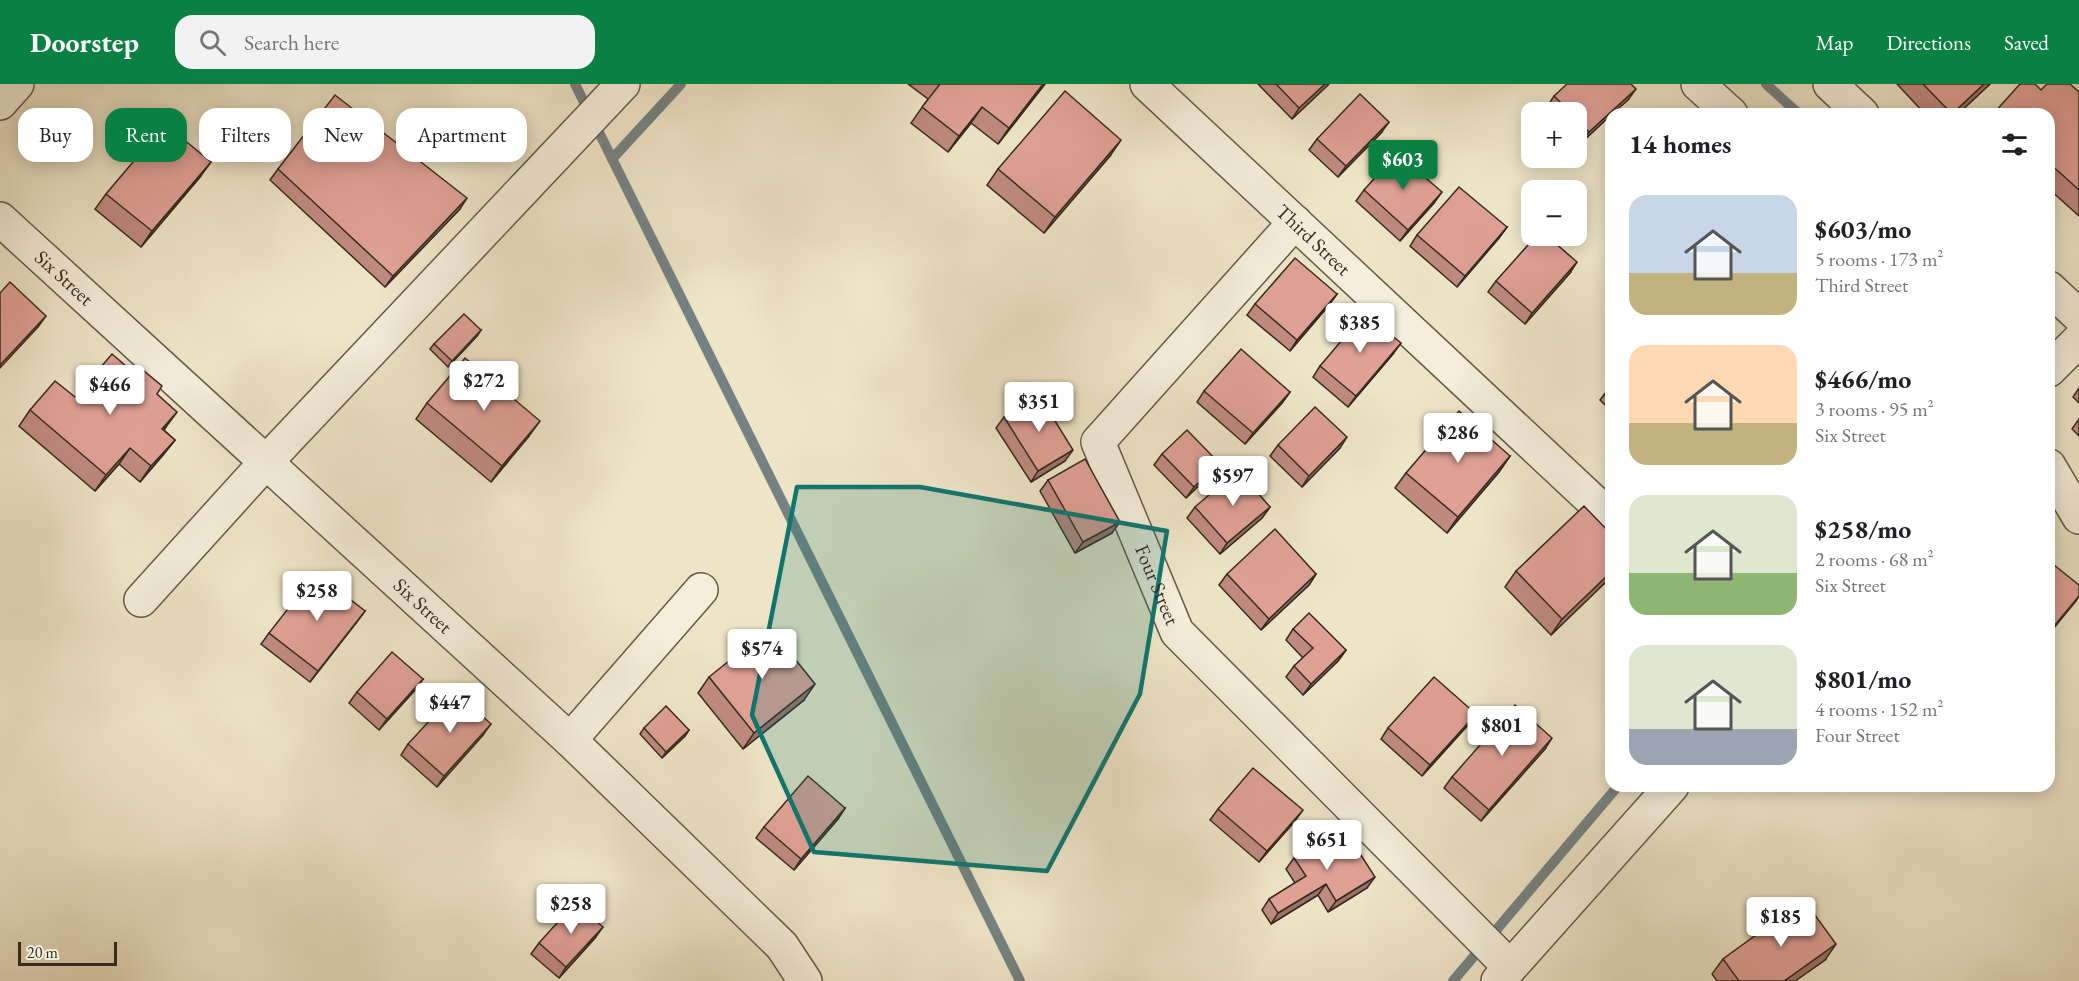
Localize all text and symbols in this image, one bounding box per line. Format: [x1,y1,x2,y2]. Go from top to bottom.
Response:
search box [175,15,595,69]
text: Doorstep [30,24,139,60]
icon: search [196,26,229,59]
text: Search here [244,28,339,57]
text: Map [1816,29,1853,56]
text: Directions [1886,29,1971,56]
text: Saved [2004,29,2049,56]
map controls [1521,102,1587,246]
button: + [1521,102,1587,168]
chip: Buy [18,108,93,162]
chip: Rent [105,108,187,162]
chip: Filters [199,108,291,162]
chip: New [303,108,384,162]
chip: Apartment [396,108,527,162]
text: 14 homes [1629,127,1731,161]
icon: filters [1998,128,2031,161]
pin: $603 [1367,140,1439,191]
text: $603 [1383,146,1423,172]
button: − [1521,180,1587,246]
street label: Third Street [1271,198,1357,282]
text: $603/mo [1815,212,1911,246]
icon: home [1677,219,1749,291]
street label: Six Street [29,244,100,312]
text: 5 rooms · 173 m² [1815,246,1943,272]
text: Third Street [1815,272,1908,298]
pin: $385 [1324,303,1396,354]
text: $385 [1340,309,1380,335]
pin: $272 [448,361,520,412]
text: $466/mo [1815,362,1911,396]
pin: $466 [74,365,146,416]
text: $272 [464,367,504,393]
icon: home [1677,369,1749,441]
text: $466 [90,371,130,397]
pin: $351 [1003,382,1075,433]
text: $351 [1019,388,1059,414]
text: 3 rooms · 95 m² [1815,396,1934,422]
pin: $286 [1422,413,1494,464]
text: $286 [1438,419,1478,445]
text: Six Street [1815,422,1886,448]
pin: $597 [1197,456,1269,507]
text: $597 [1213,462,1253,488]
text: $258/mo [1815,512,1911,546]
icon: home [1677,519,1749,591]
street label: Four Street [1129,541,1186,630]
text: 2 rooms · 68 m² [1815,546,1934,572]
pin: $258 [281,571,353,622]
street label: Six Street [388,572,458,640]
text: Six Street [1815,572,1886,598]
text: $258 [297,577,337,603]
pin: $574 [726,629,798,680]
text: $574 [742,635,782,661]
text: $801/mo [1815,662,1911,696]
icon: home [1677,669,1749,741]
pin: $447 [414,683,486,734]
text: $447 [430,689,470,715]
text: 4 rooms · 152 m² [1815,696,1943,722]
pin: $801 [1466,706,1538,757]
text: $801 [1482,712,1522,738]
text: Four Street [1815,722,1900,748]
pin: $651 [1291,820,1363,871]
text: $651 [1307,826,1347,852]
pin: $258 [535,884,607,935]
text: $258 [551,890,591,916]
pin: $185 [1745,897,1817,948]
text: $185 [1761,903,1801,929]
scale bar [18,939,117,966]
text: 20 m [27,942,58,963]

